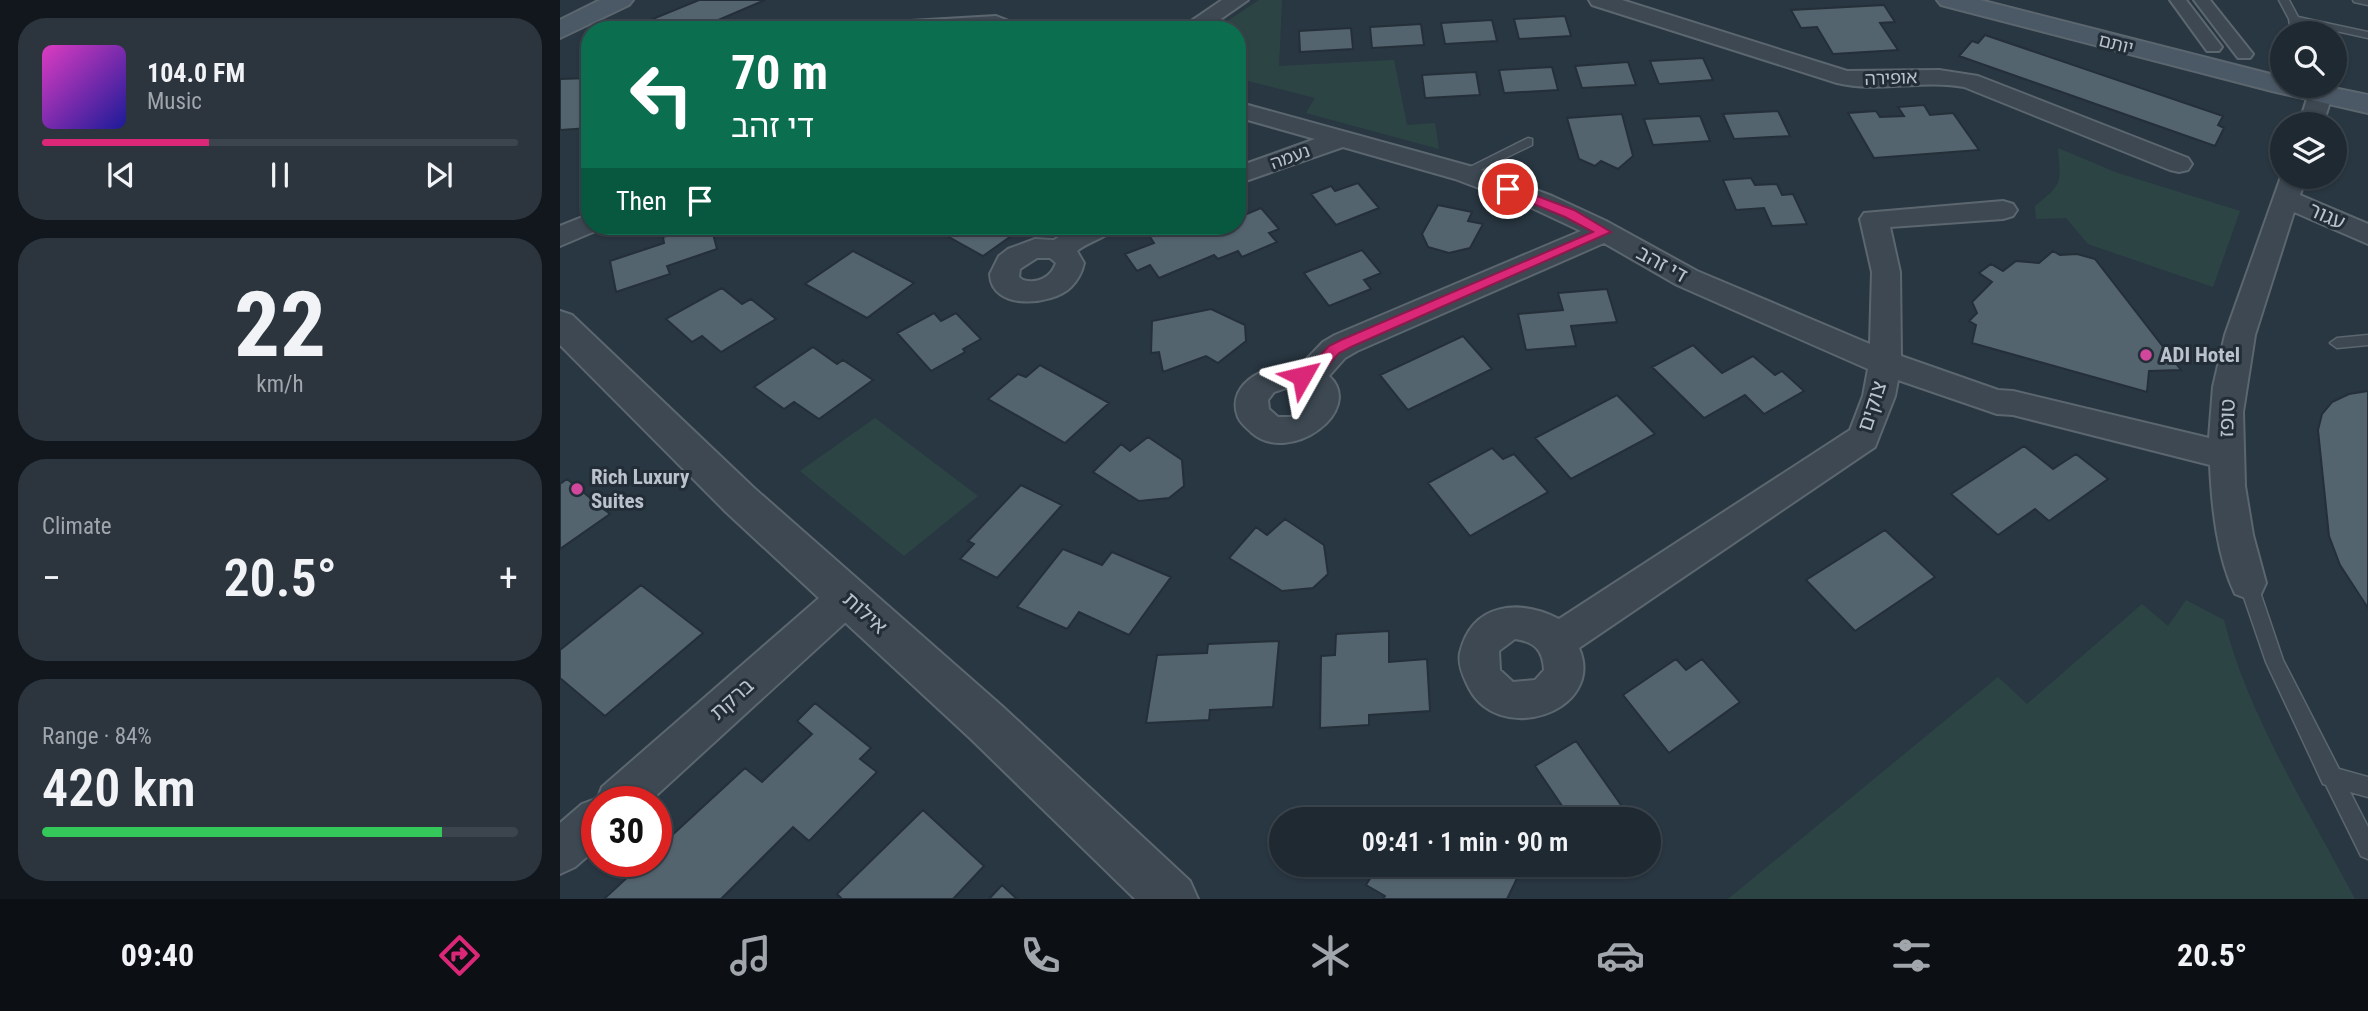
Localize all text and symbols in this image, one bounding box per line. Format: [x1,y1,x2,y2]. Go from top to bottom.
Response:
map controls [2270,21,2347,189]
button: search [2270,21,2347,98]
street label: יותם [2096,29,2136,58]
text: 70 m [731,44,828,101]
icon: left [616,49,707,140]
text: 104.0 FM [147,58,245,88]
street label: אופירה [1864,66,1918,89]
text: Music [147,88,202,115]
text: די זהב [731,107,814,145]
button: layers [2270,112,2347,189]
street label: נעמה [1267,140,1313,173]
icon: previous [102,156,140,194]
icon: pause [261,156,299,194]
icon: next [420,156,458,194]
pin [1478,159,1538,219]
icon: arrive [1489,170,1527,208]
icon: arrive [681,182,719,220]
text: Then [616,186,667,216]
street label: עגור [2305,197,2349,235]
street label: די זהב [1632,240,1692,288]
text: 22 [234,272,326,378]
position arrow [1265,339,1339,413]
place label: ADI Hotel [2160,343,2240,367]
marker: ADI Hotel [2138,347,2154,363]
text: km/h [256,371,304,398]
street label: צוקים [1853,378,1891,434]
street label: טופז [2214,398,2240,438]
place label: Rich Luxury Suites [591,465,690,513]
marker: Rich Luxury Suites [569,481,585,497]
text: Climate [42,513,112,540]
text: 20.5° [223,548,337,609]
text: − [42,556,61,600]
text: + [499,556,518,600]
street label: אילות [838,587,892,639]
street label: ברקת [705,673,759,725]
text: Range · 84% [42,723,152,750]
text: 420 km [42,758,196,819]
speed limit sign: 30 [581,786,672,877]
text: 09:41 · 1 min · 90 m [1362,827,1568,857]
icon: directions [435,931,484,980]
icon: music [726,931,775,980]
icon: phone [1016,931,1065,980]
icon: climate [1306,931,1355,980]
icon: car [1596,931,1645,980]
icon: filters [1887,931,1936,980]
text: 09:40 [121,936,194,974]
text: 20.5° [2177,936,2247,974]

